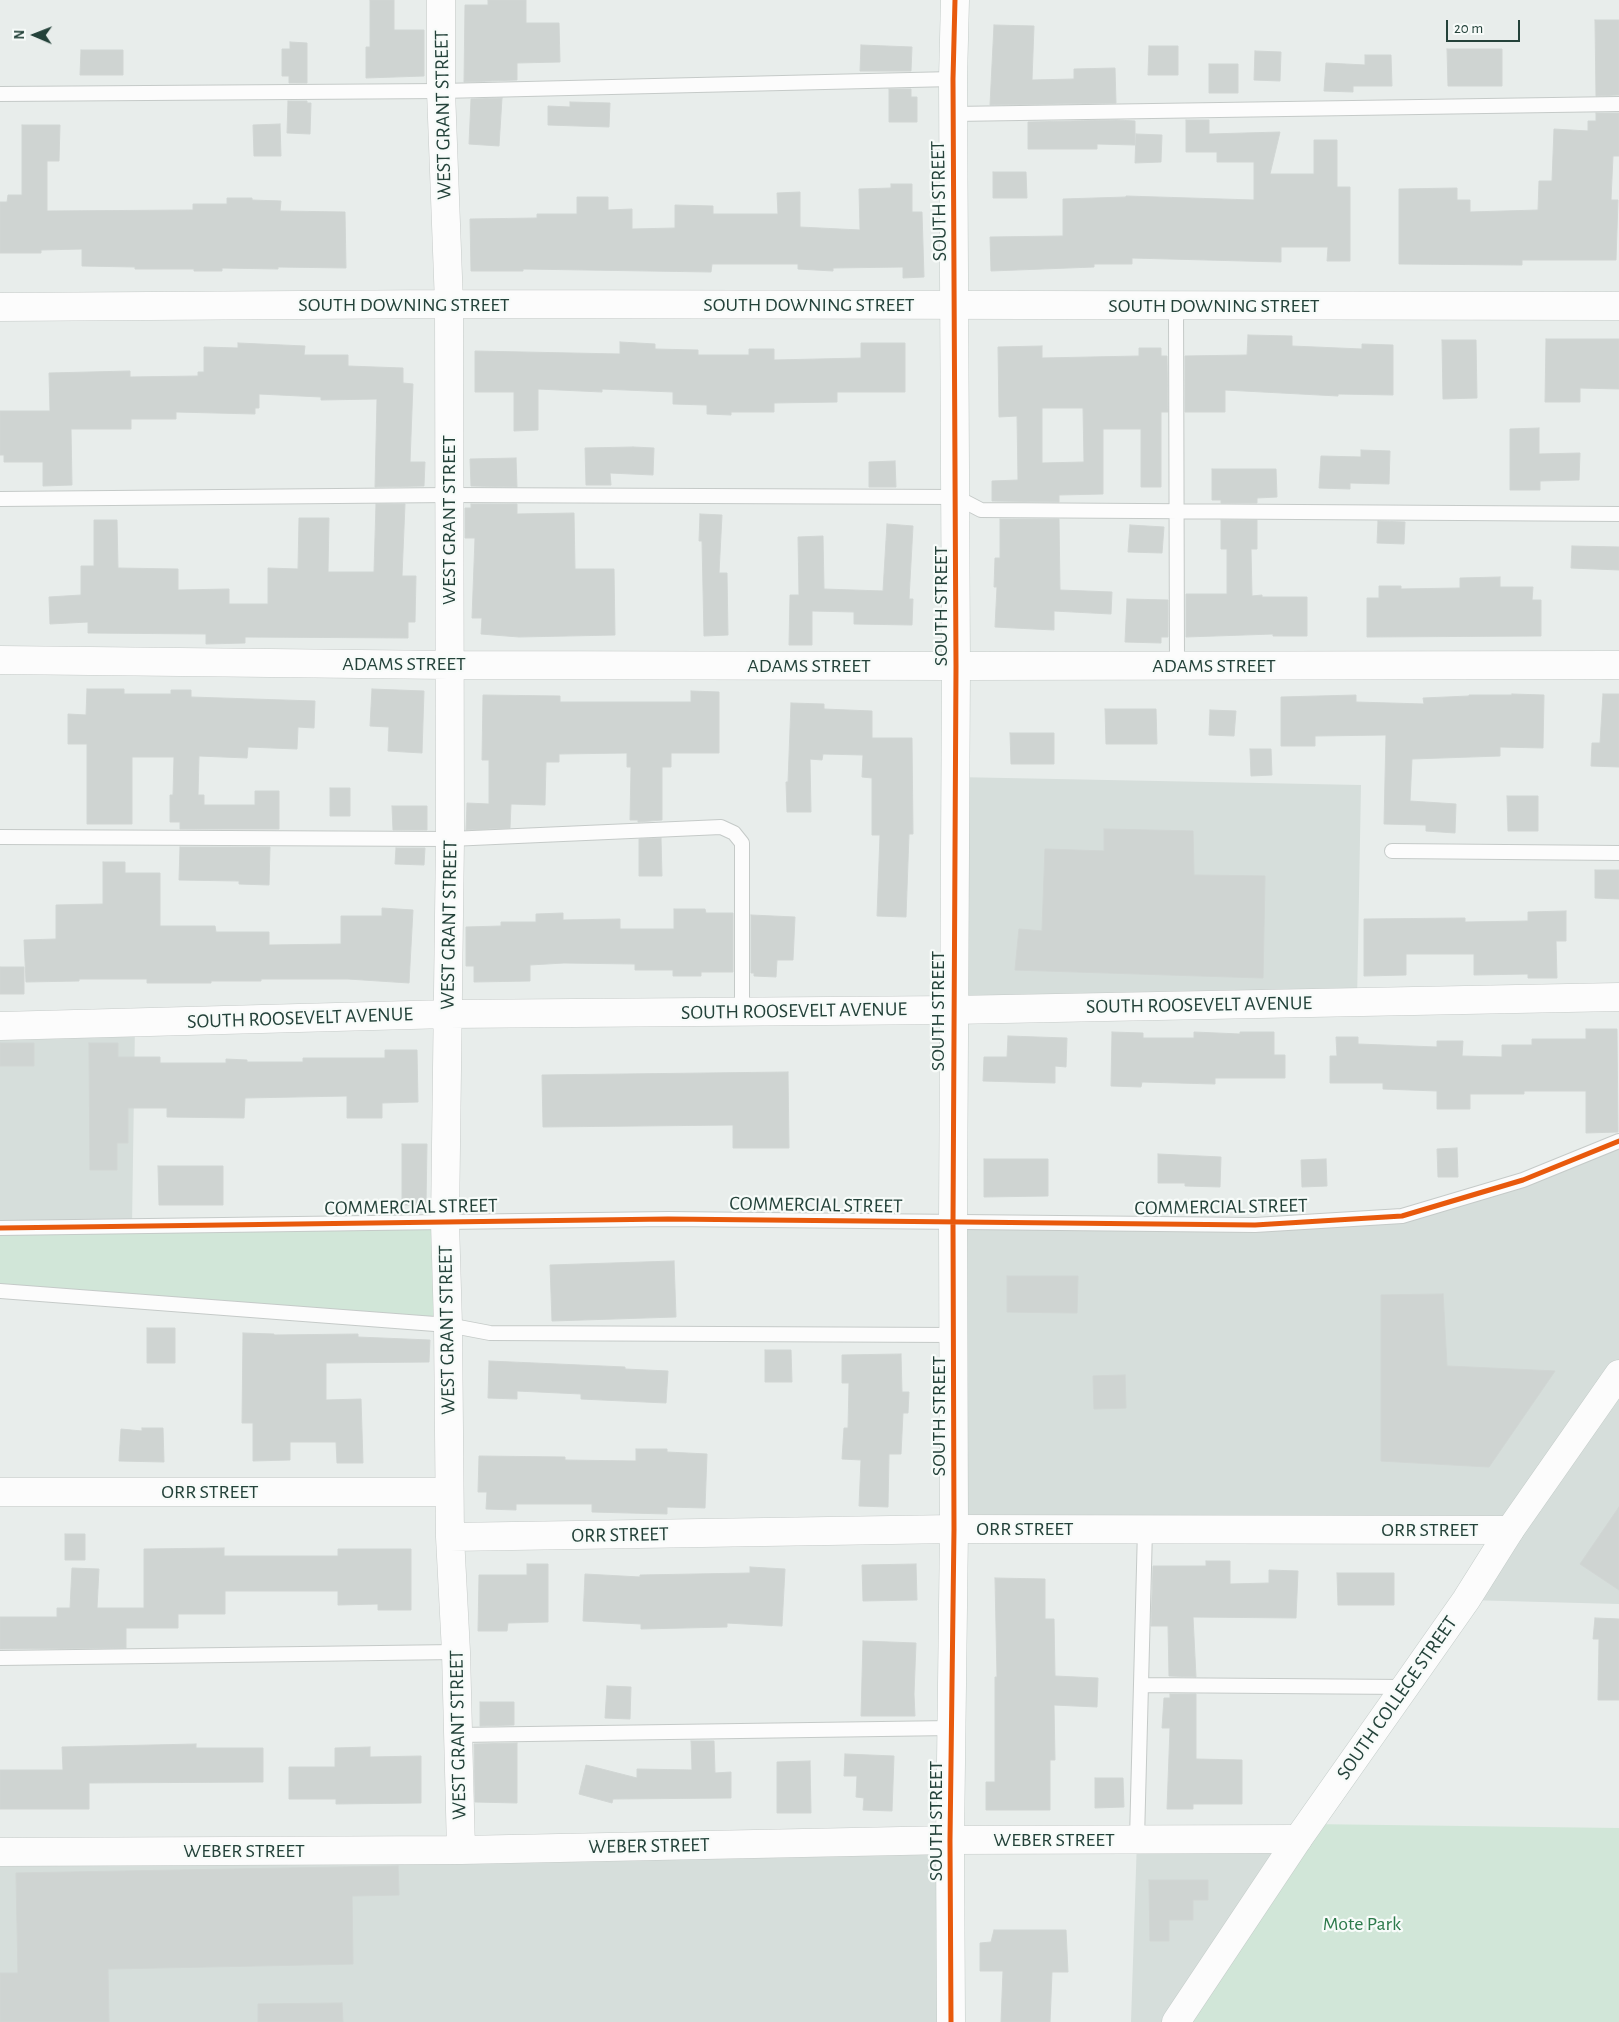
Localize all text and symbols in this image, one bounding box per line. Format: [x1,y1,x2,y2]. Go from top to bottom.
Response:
north arrow [10,10,60,60]
scale bar [1449,10,1523,42]
text: 20 m [1454,21,1483,36]
text: N [13,30,27,40]
street label: WEST GRANT STREET [430,30,456,200]
street label: SOUTH STREET [926,141,952,261]
street label: SOUTH DOWNING STREET [298,293,510,317]
street label: SOUTH DOWNING STREET [703,293,915,317]
street label: SOUTH DOWNING STREET [1108,294,1320,318]
street label: WEST GRANT STREET [437,435,461,605]
street label: SOUTH STREET [929,546,953,666]
street label: ADAMS STREET [342,652,466,676]
street label: ADAMS STREET [747,654,871,678]
street label: ADAMS STREET [1152,654,1276,678]
street label: WEST GRANT STREET [436,840,462,1010]
street label: SOUTH STREET [926,951,950,1071]
street label: SOUTH ROOSEVELT AVENUE [1086,991,1312,1019]
street label: SOUTH ROOSEVELT AVENUE [681,997,907,1025]
street label: SOUTH ROOSEVELT AVENUE [187,1002,413,1034]
street label: COMMERCIAL STREET [729,1191,903,1219]
street label: COMMERCIAL STREET [324,1193,498,1221]
street label: COMMERCIAL STREET [1134,1193,1308,1221]
street label: WEST GRANT STREET [434,1245,460,1415]
street label: SOUTH STREET [927,1356,951,1476]
street label: ORR STREET [161,1480,259,1504]
street label: ORR STREET [976,1517,1074,1541]
street label: ORR STREET [1381,1518,1479,1542]
street label: ORR STREET [571,1522,669,1548]
street label: SOUTH COLLEGE STREET [1331,1611,1463,1785]
street label: WEST GRANT STREET [445,1650,471,1820]
street label: SOUTH STREET [924,1761,948,1881]
street label: WEBER STREET [993,1828,1115,1852]
street label: WEBER STREET [588,1833,710,1859]
street label: WEBER STREET [183,1839,305,1863]
park label: Mote Park [1323,1912,1401,1936]

